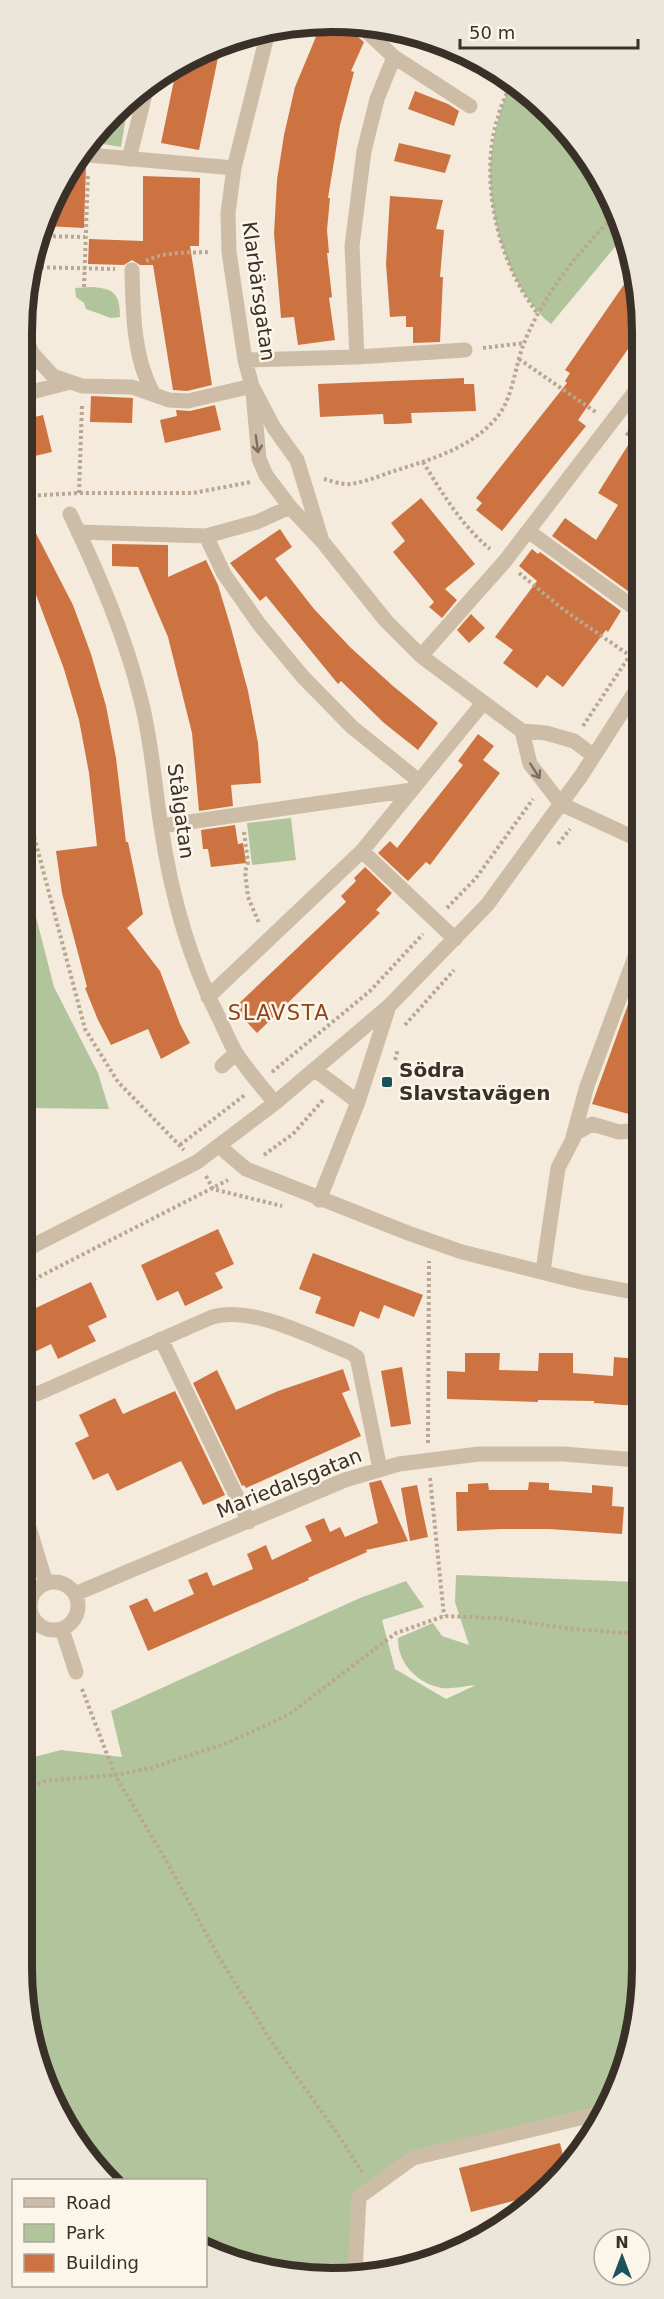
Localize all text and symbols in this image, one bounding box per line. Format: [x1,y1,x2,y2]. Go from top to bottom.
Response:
scale bar [460,12,638,50]
text: 50 m [469,22,515,43]
street label: Klarbärsgatan [237,220,281,362]
one-way arrow [252,433,263,453]
street label: Stålgatan [162,762,200,860]
one-way arrow [529,762,541,779]
district label: SLAVSTA [228,1001,330,1025]
place label: Södra Slavstavägen [399,1058,550,1105]
marker: Södra Slavstavägen [380,1075,394,1089]
street label: Mariedalsgatan [213,1443,365,1523]
legend [12,2179,207,2287]
text: Road [66,2192,111,2213]
text: Park [66,2222,105,2243]
north arrow [592,2227,652,2287]
text: N [615,2233,629,2252]
text: Building [66,2252,139,2273]

